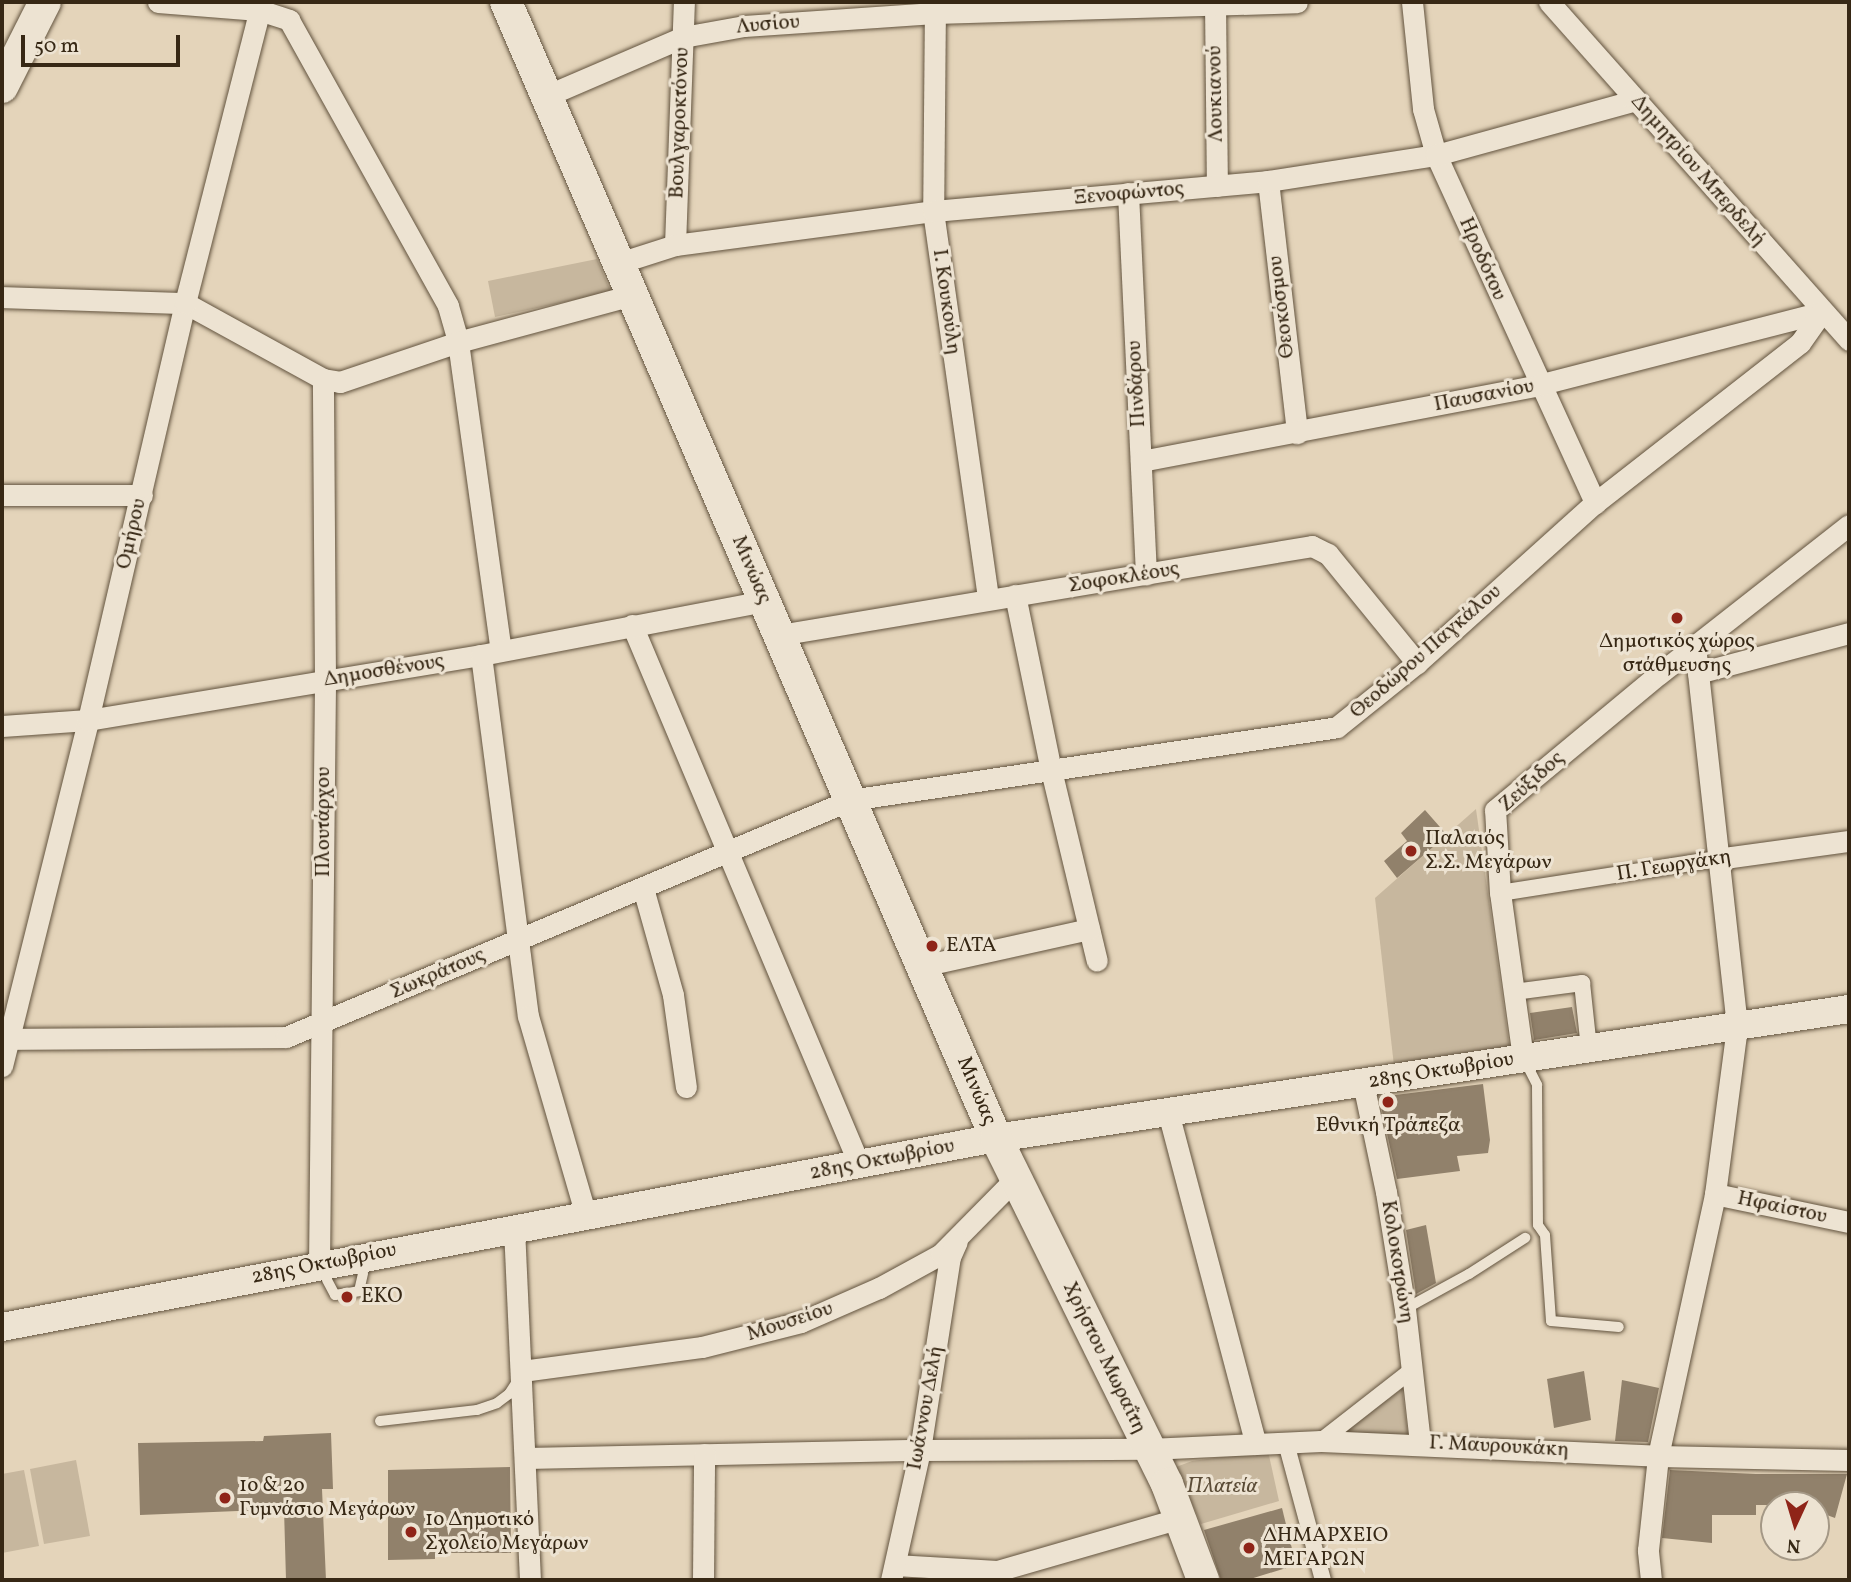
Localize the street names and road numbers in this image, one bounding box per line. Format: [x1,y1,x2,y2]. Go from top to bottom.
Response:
street label: Λυσίου [735,10,801,40]
street label: Λουκιανού [1203,45,1229,143]
street label: Βουλγαροκτόνου [665,47,695,199]
street label: Δημητρίου Μπερδελή [1625,90,1771,252]
street label: Ξενοφώντος [1073,177,1185,211]
street label: Ηροδότου [1453,214,1511,304]
street label: Ι. Κουκούλη [926,247,966,357]
street label: Θεοκόσμου [1263,254,1301,360]
street label: Πινδάρου [1122,340,1152,428]
street label: Παυσανίου [1432,374,1536,418]
street label: Ομήρου [112,496,152,572]
street label: Μινώας [725,532,777,608]
street label: Σοφοκλέους [1067,557,1181,599]
street label: Θεοδώρου Παγκάλου [1345,579,1507,725]
street label: Δημοσθένους [322,649,446,693]
street label: Ζεύξιδος [1494,746,1570,818]
street label: Πλουτάρχου [311,767,337,877]
street label: Π. Γεωργάκη [1615,844,1733,888]
street label: Σωκράτους [387,943,489,1005]
street label: 28ης Οκτωβρίου [1366,1047,1516,1095]
street label: Μινώας [950,1053,1002,1129]
street label: 28ης Οκτωβρίου [807,1134,957,1186]
street label: Ηφαίστου [1735,1186,1829,1230]
street label: Κολοκοτρώνη [1375,1198,1419,1326]
street label: 28ης Οκτωβρίου [249,1238,399,1290]
street label: Χρήστου Μωραΐτη [1056,1278,1152,1438]
street label: Μουσείου [744,1296,836,1348]
street label: Ιωάννου Δελή [903,1344,949,1472]
street label: Γ. Μαυρουκάκη [1428,1431,1570,1463]

